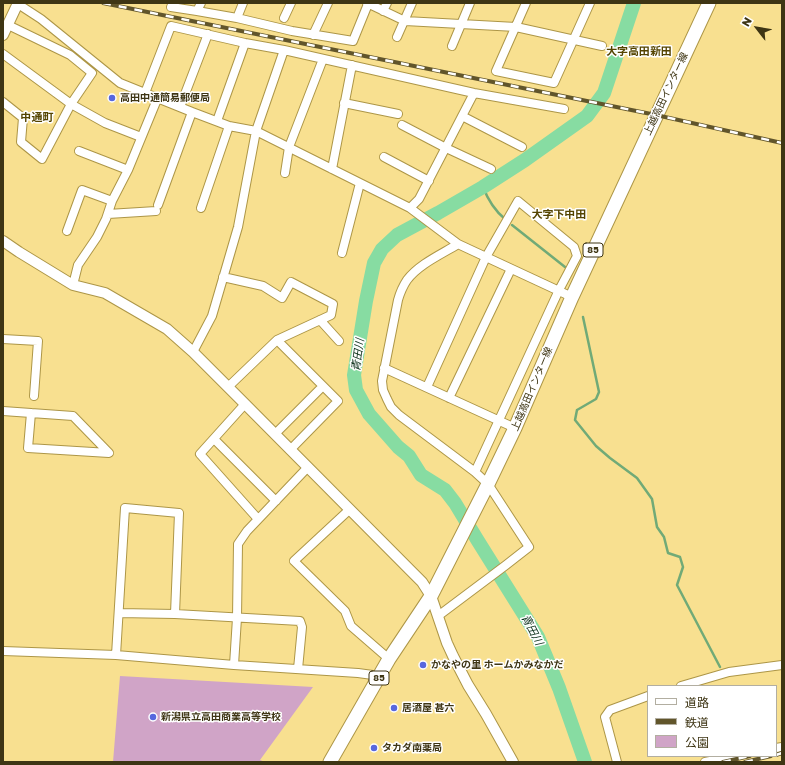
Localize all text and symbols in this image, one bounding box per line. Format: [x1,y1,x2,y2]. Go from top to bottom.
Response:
north arrow [737,8,777,48]
text: N [739,15,754,28]
district label: 大字高田新田 [606,45,672,59]
street label: 上越高田インター線 [642,51,690,137]
place label: 高田中通簡易郵便局 [120,92,210,104]
marker: 高田中通簡易郵便局 [107,93,117,103]
district label: 中通町 [21,111,53,125]
district label: 大字下中田 [532,208,586,222]
road number: 85 [583,243,603,257]
water label: 青田川 [349,338,367,372]
street label: 上越高田インター線 [509,345,555,433]
water label: 青田川 [518,612,546,648]
place label: かなやの里 ホームかみなかだ [431,659,563,671]
marker: かなやの里 ホームかみなかだ [418,660,428,670]
road number: 85 [369,671,389,685]
legend [647,685,777,757]
text: 道路 [685,695,709,710]
place label: 居酒屋 甚六 [402,702,454,714]
marker: 居酒屋 甚六 [389,703,399,713]
place label: 新潟県立高田商業高等学校 [161,711,281,723]
marker: 新潟県立高田商業高等学校 [148,712,158,722]
text: 鉄道 [685,715,709,730]
text: 公園 [685,735,709,750]
place label: タカダ南薬局 [382,742,442,754]
marker: タカダ南薬局 [369,743,379,753]

